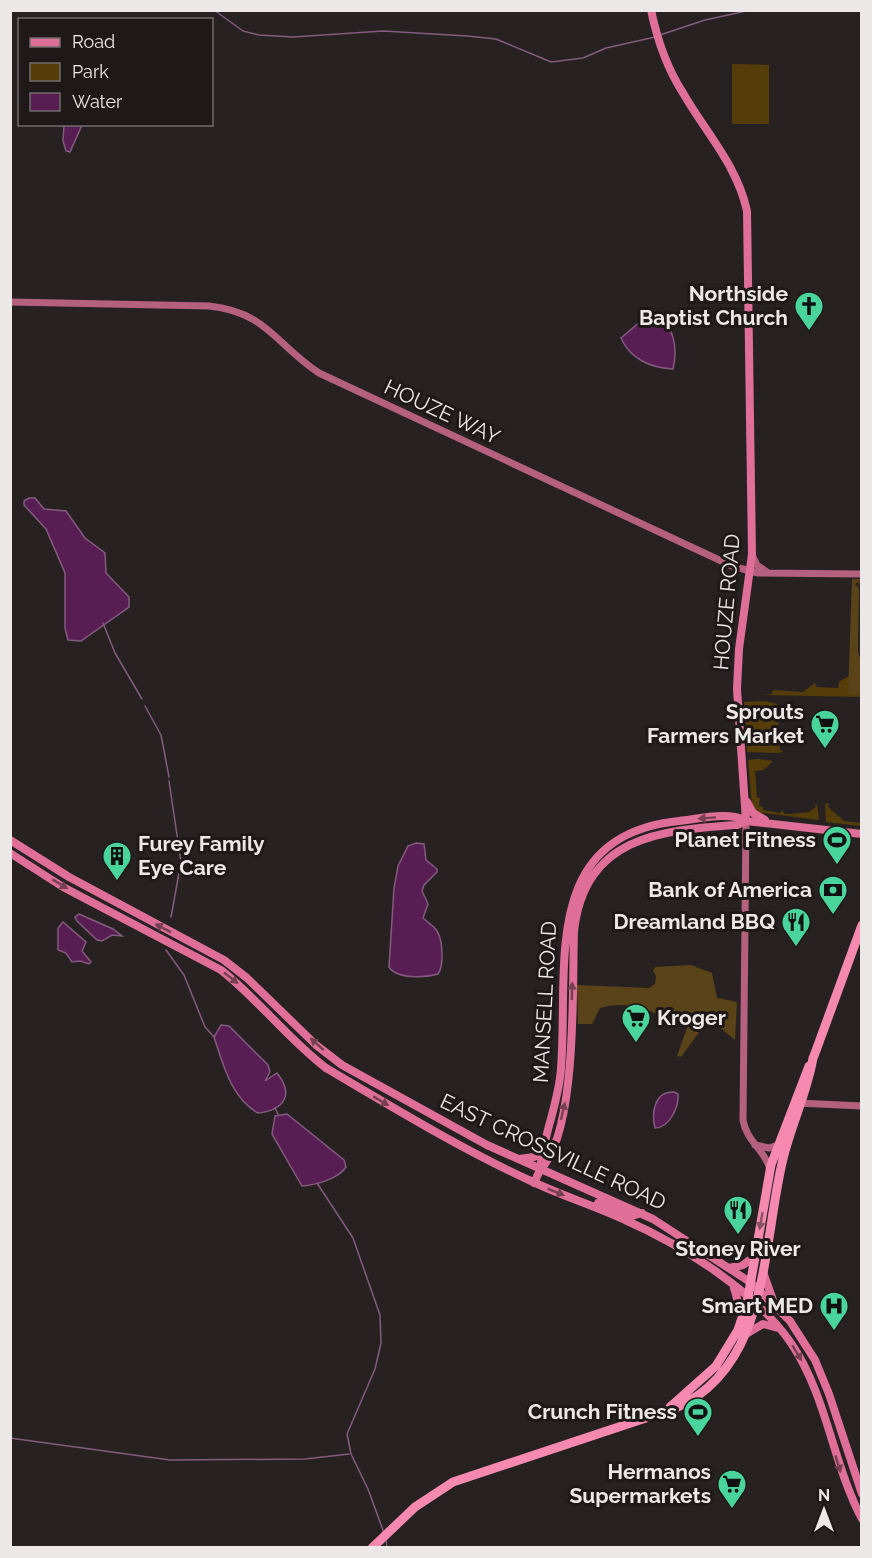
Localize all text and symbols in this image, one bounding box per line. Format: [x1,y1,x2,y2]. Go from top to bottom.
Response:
legend [18,18,213,126]
text: Road [72,31,115,52]
text: Park [72,61,109,82]
text: Water [72,91,123,112]
place label: Northside Baptist Church [639,281,788,330]
church icon: Northside Baptist Church [793,290,825,332]
street label: HOUZE WAY [380,374,504,449]
street label: HOUZE ROAD [708,533,745,671]
place label: Sprouts Farmers Market [647,699,804,748]
supermarket icon: Sprouts Farmers Market [809,708,841,750]
one-way arrow [697,814,716,823]
sports icon: Planet Fitness [821,824,853,866]
place label: Planet Fitness [674,827,816,852]
place label: Furey Family Eye Care [138,831,265,880]
building icon: Furey Family Eye Care [101,840,133,882]
bank icon: Bank of America [817,874,849,916]
place label: Bank of America [648,877,812,902]
one-way arrow [52,879,68,890]
restaurant icon: Dreamland BBQ [780,906,812,948]
place label: Dreamland BBQ [613,909,775,934]
street label: MANSELL ROAD [528,921,561,1083]
one-way arrow [154,923,171,933]
one-way arrow [222,972,238,984]
one-way arrow [568,982,577,1001]
supermarket icon: Kroger [620,1002,652,1044]
place label: Kroger [657,1005,726,1030]
one-way arrow [310,1038,325,1051]
street label: EAST CROSSVILLE ROAD [436,1088,670,1215]
one-way arrow [373,1095,389,1106]
one-way arrow [559,1102,569,1121]
one-way arrow [548,1187,566,1197]
restaurant icon: Stoney River [722,1194,754,1236]
one-way arrow [756,1212,765,1231]
place label: Stoney River [675,1236,801,1261]
hospital icon: Smart MED [818,1290,850,1332]
place label: Smart MED [702,1293,813,1318]
one-way arrow [791,1345,802,1361]
sports icon: Crunch Fitness [682,1396,714,1438]
place label: Crunch Fitness [528,1399,677,1424]
one-way arrow [834,1455,843,1473]
place label: Hermanos Supermarkets [569,1459,711,1508]
supermarket icon: Hermanos Supermarkets [716,1468,748,1510]
north arrow [794,1480,854,1540]
text: N [818,1486,830,1505]

